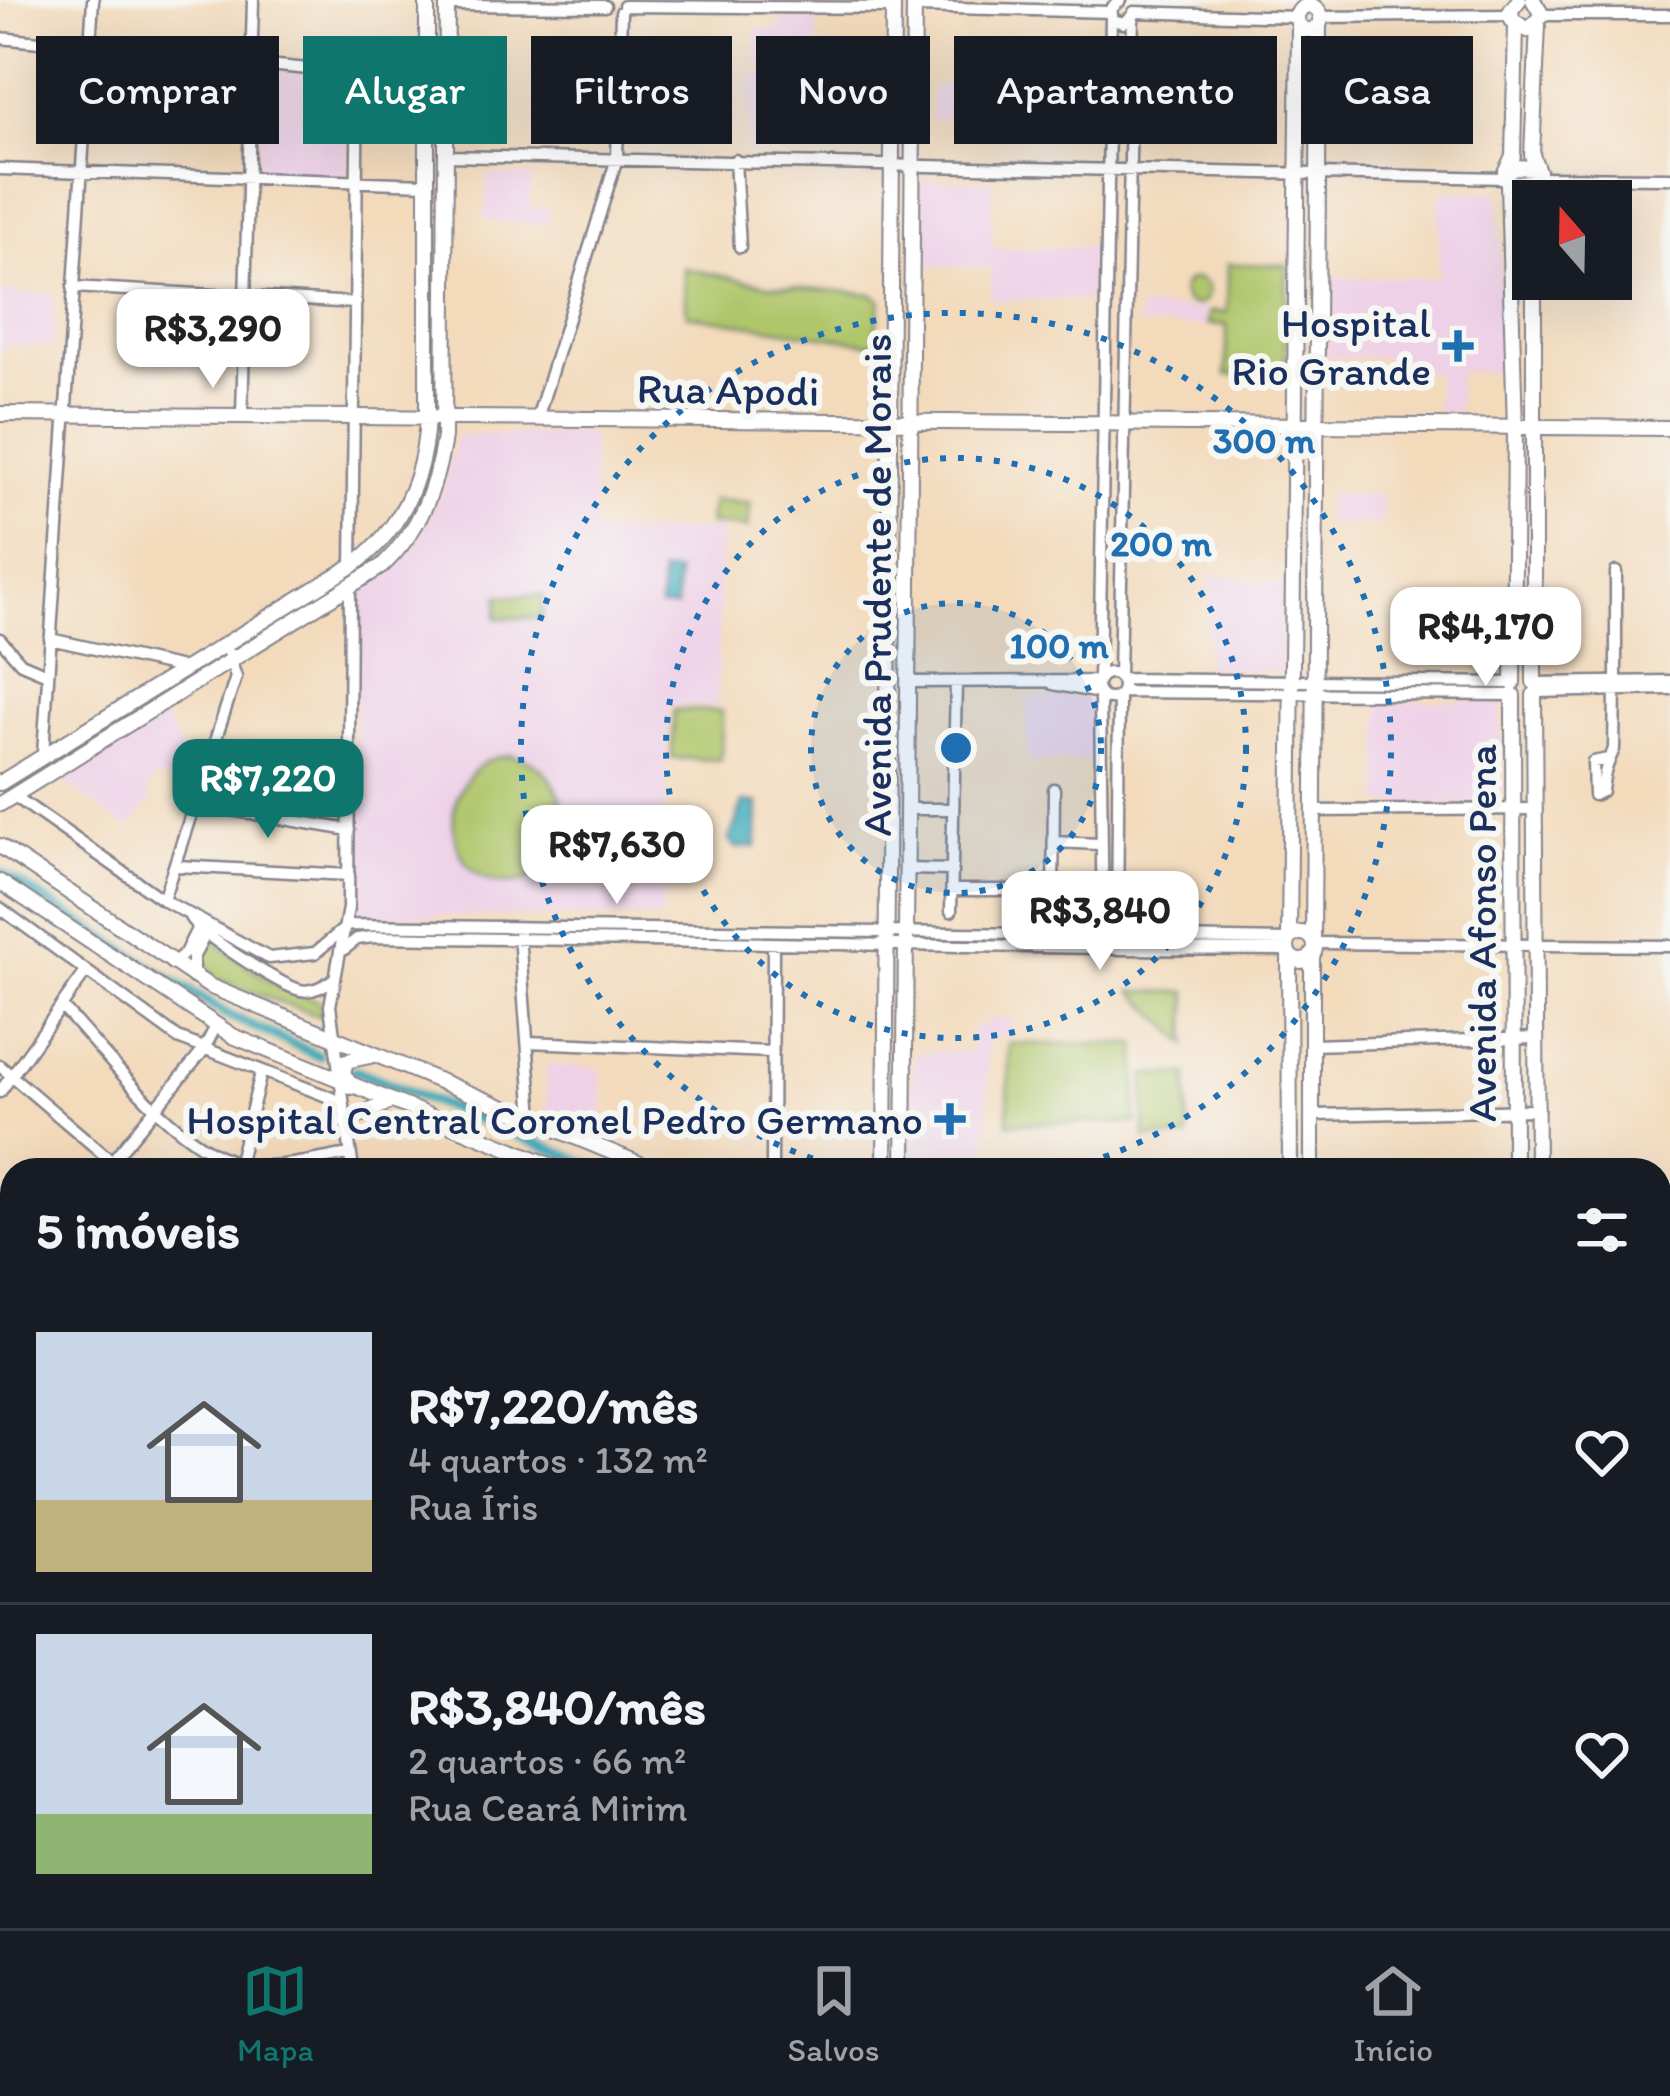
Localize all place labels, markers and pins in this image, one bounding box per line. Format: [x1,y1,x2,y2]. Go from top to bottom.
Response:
pin: R$3,290 [102,289,324,391]
place label: Hospital Rio Grande [1231,297,1431,396]
marker: Hospital Rio Grande [1442,330,1474,362]
pin: R$4,170 [1375,587,1597,689]
centre of rings [935,727,977,769]
pin: R$7,220 [157,739,379,841]
pin: R$7,630 [506,805,728,907]
pin: R$3,840 [989,871,1211,973]
place label: Hospital Central Coronel Pedro Germano [186,1094,923,1145]
marker: Hospital Central Coronel Pedro Germano [934,1103,966,1135]

